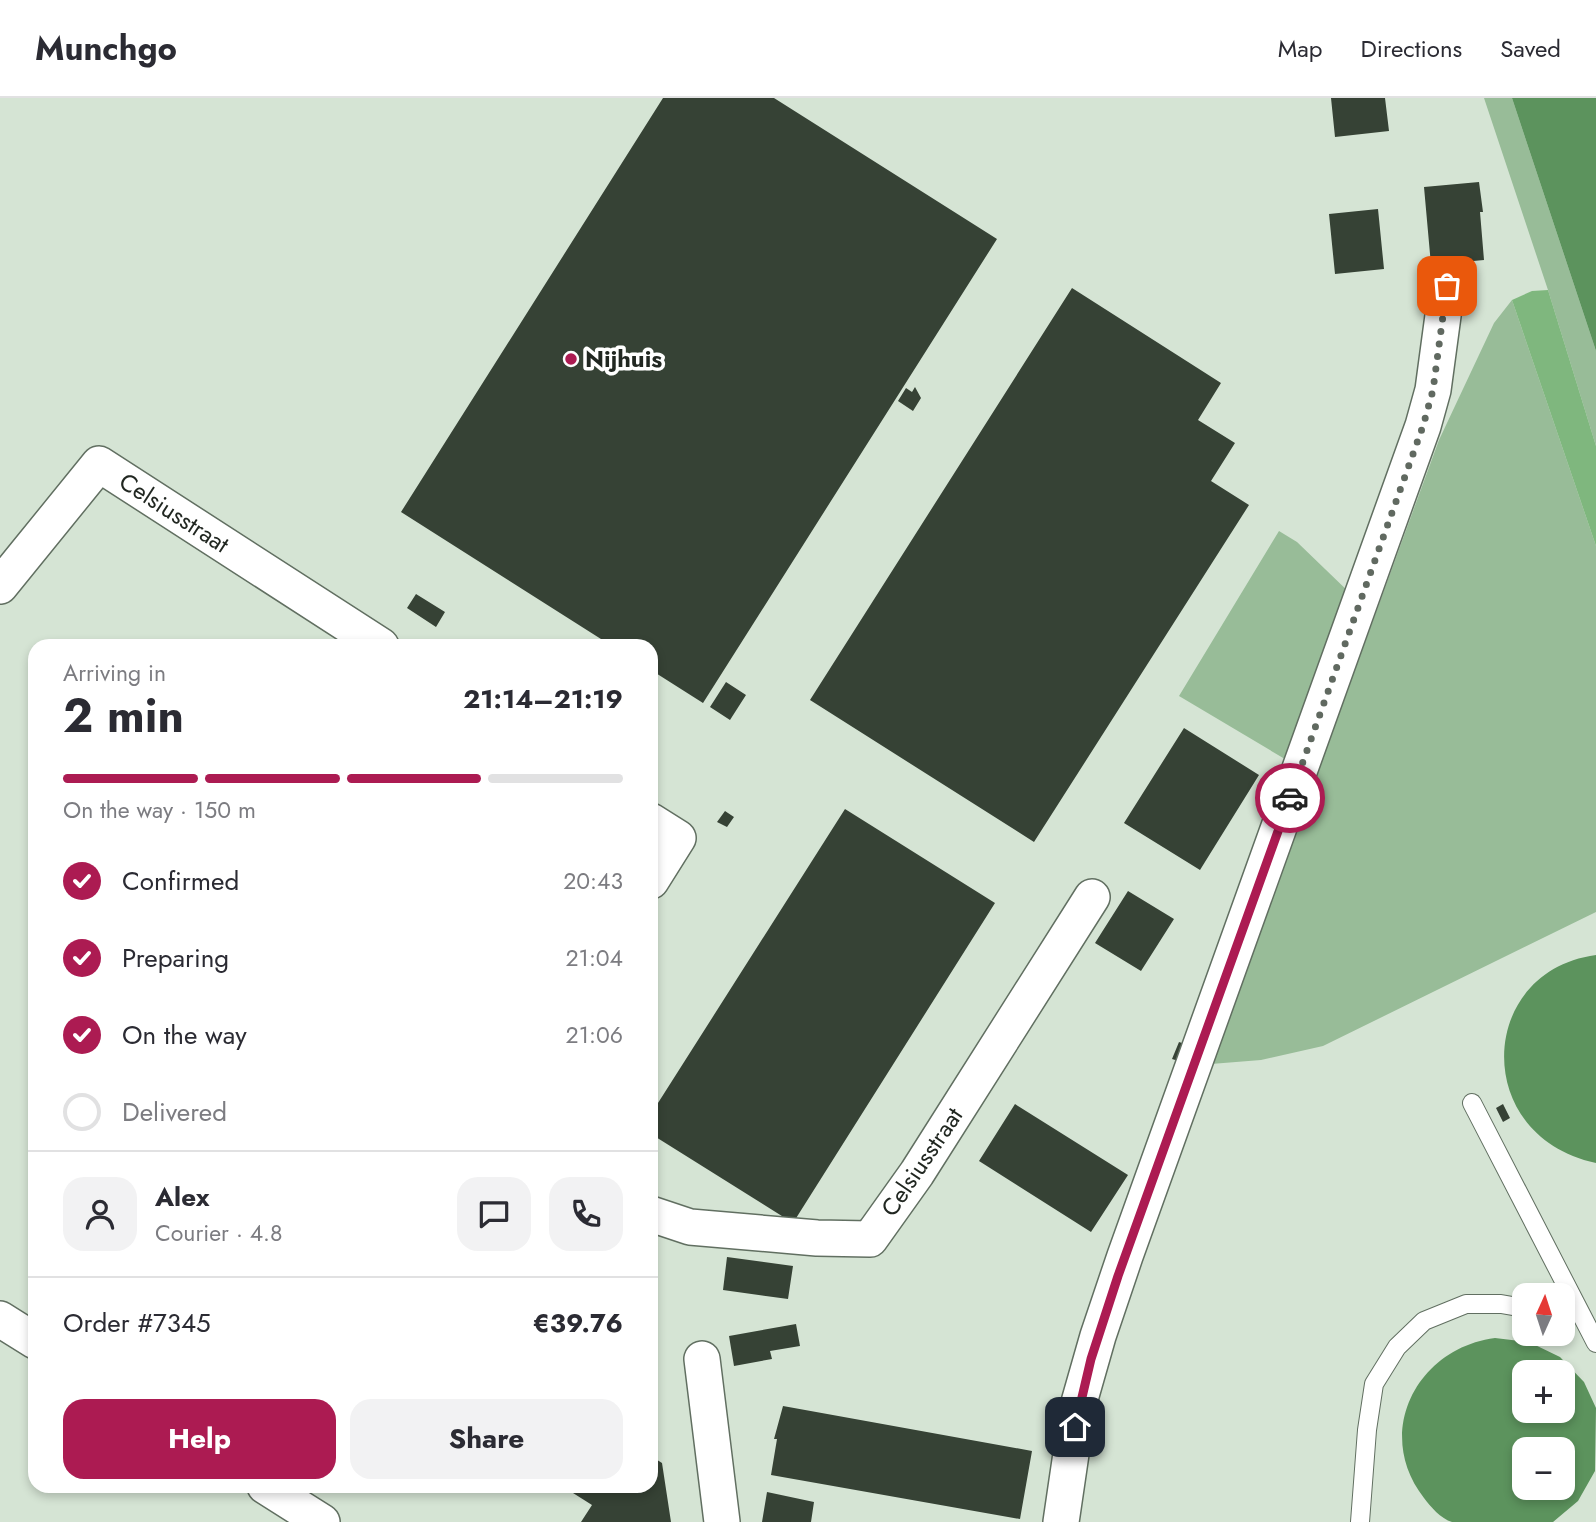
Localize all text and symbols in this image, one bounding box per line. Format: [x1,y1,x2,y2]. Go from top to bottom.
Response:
text: Munchgo [35,25,177,72]
text: Map [1278,31,1323,66]
text: Directions [1361,31,1462,66]
text: Saved [1500,31,1561,66]
pin [1417,256,1477,316]
icon: bag [1428,267,1466,305]
place label: Nijhuis [585,341,662,376]
marker: Nijhuis [563,351,579,367]
street label: Celsiusstraat [112,464,236,561]
text: Arriving in [63,656,166,690]
text: 21:14–21:19 [463,680,623,718]
text: 2 min [63,683,184,749]
courier [1255,763,1325,833]
icon: car [1271,779,1309,817]
text: On the way · 150 m [63,793,256,827]
icon: check [63,862,101,900]
text: Confirmed [122,862,239,900]
text: 20:43 [563,864,623,898]
icon: check [63,939,101,977]
text: Preparing [122,939,229,977]
text: 21:04 [565,941,623,975]
icon: check [63,1016,101,1054]
text: On the way [122,1016,247,1054]
text: 21:06 [566,1018,623,1052]
text: Delivered [122,1093,227,1131]
street label: Celsiusstraat [872,1100,971,1223]
button: person [63,1177,137,1251]
button: chat [457,1177,531,1251]
button: phone [549,1177,623,1251]
text: Alex [155,1178,209,1216]
text: Courier · 4.8 [155,1216,283,1250]
north arrow [1512,1283,1575,1346]
map controls [1512,1283,1575,1500]
text: Order #7345 [63,1304,211,1342]
text: €39.76 [533,1304,623,1342]
button: + [1512,1360,1575,1423]
pin [1045,1397,1105,1457]
button: Help [63,1399,336,1479]
button: Share [350,1399,623,1479]
icon: home [1056,1408,1094,1446]
button: − [1512,1437,1575,1500]

